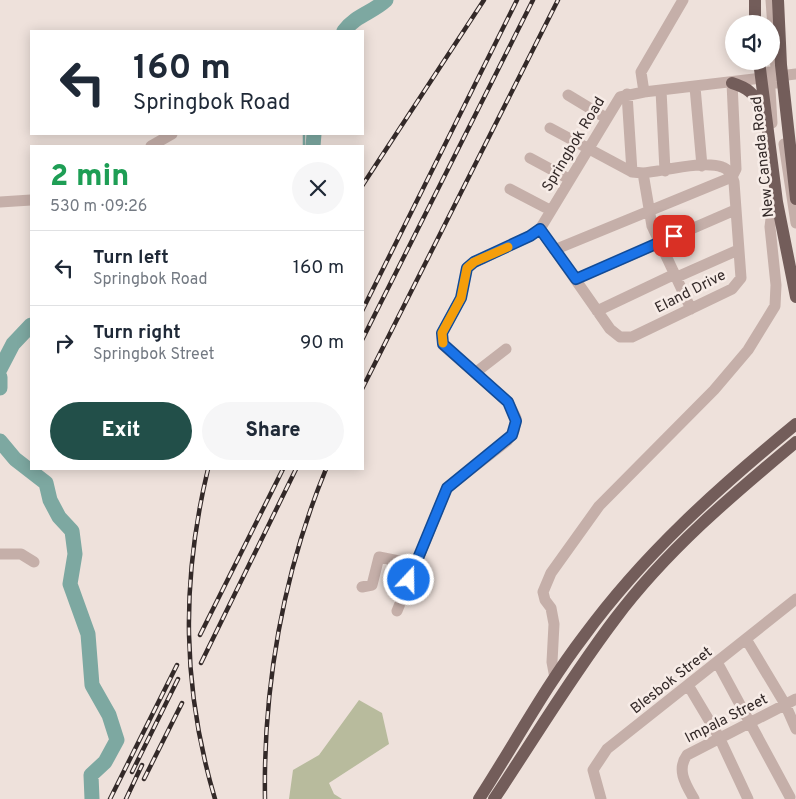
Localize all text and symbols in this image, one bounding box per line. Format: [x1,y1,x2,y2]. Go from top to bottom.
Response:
map controls [725,15,780,70]
button: sound [725,15,780,70]
text: 160 m [133,47,231,91]
icon: left [50,50,115,115]
text: Springbok Road [133,90,290,117]
street label: Springbok Road [539,94,610,196]
street label: New Canada Road [748,95,779,218]
text: 2 min [50,159,129,196]
button: close [292,162,344,214]
text: 530 m · 09:26 [50,197,147,217]
pin [653,215,695,257]
icon: arrive [660,222,688,250]
text: Turn left [93,246,169,270]
icon: left [50,254,78,282]
text: 160 m [293,256,344,280]
street label: Eland Drive [652,266,729,318]
text: Springbok Road [93,270,207,290]
text: Turn right [93,321,181,345]
icon: right [50,329,78,357]
text: 90 m [300,331,344,355]
text: Springbok Street [93,345,215,365]
button: Exit [50,402,192,460]
button: Share [202,402,344,460]
position arrow [382,553,434,605]
street label: Blesbok Street [627,643,717,719]
street label: Impala Street [682,690,771,748]

